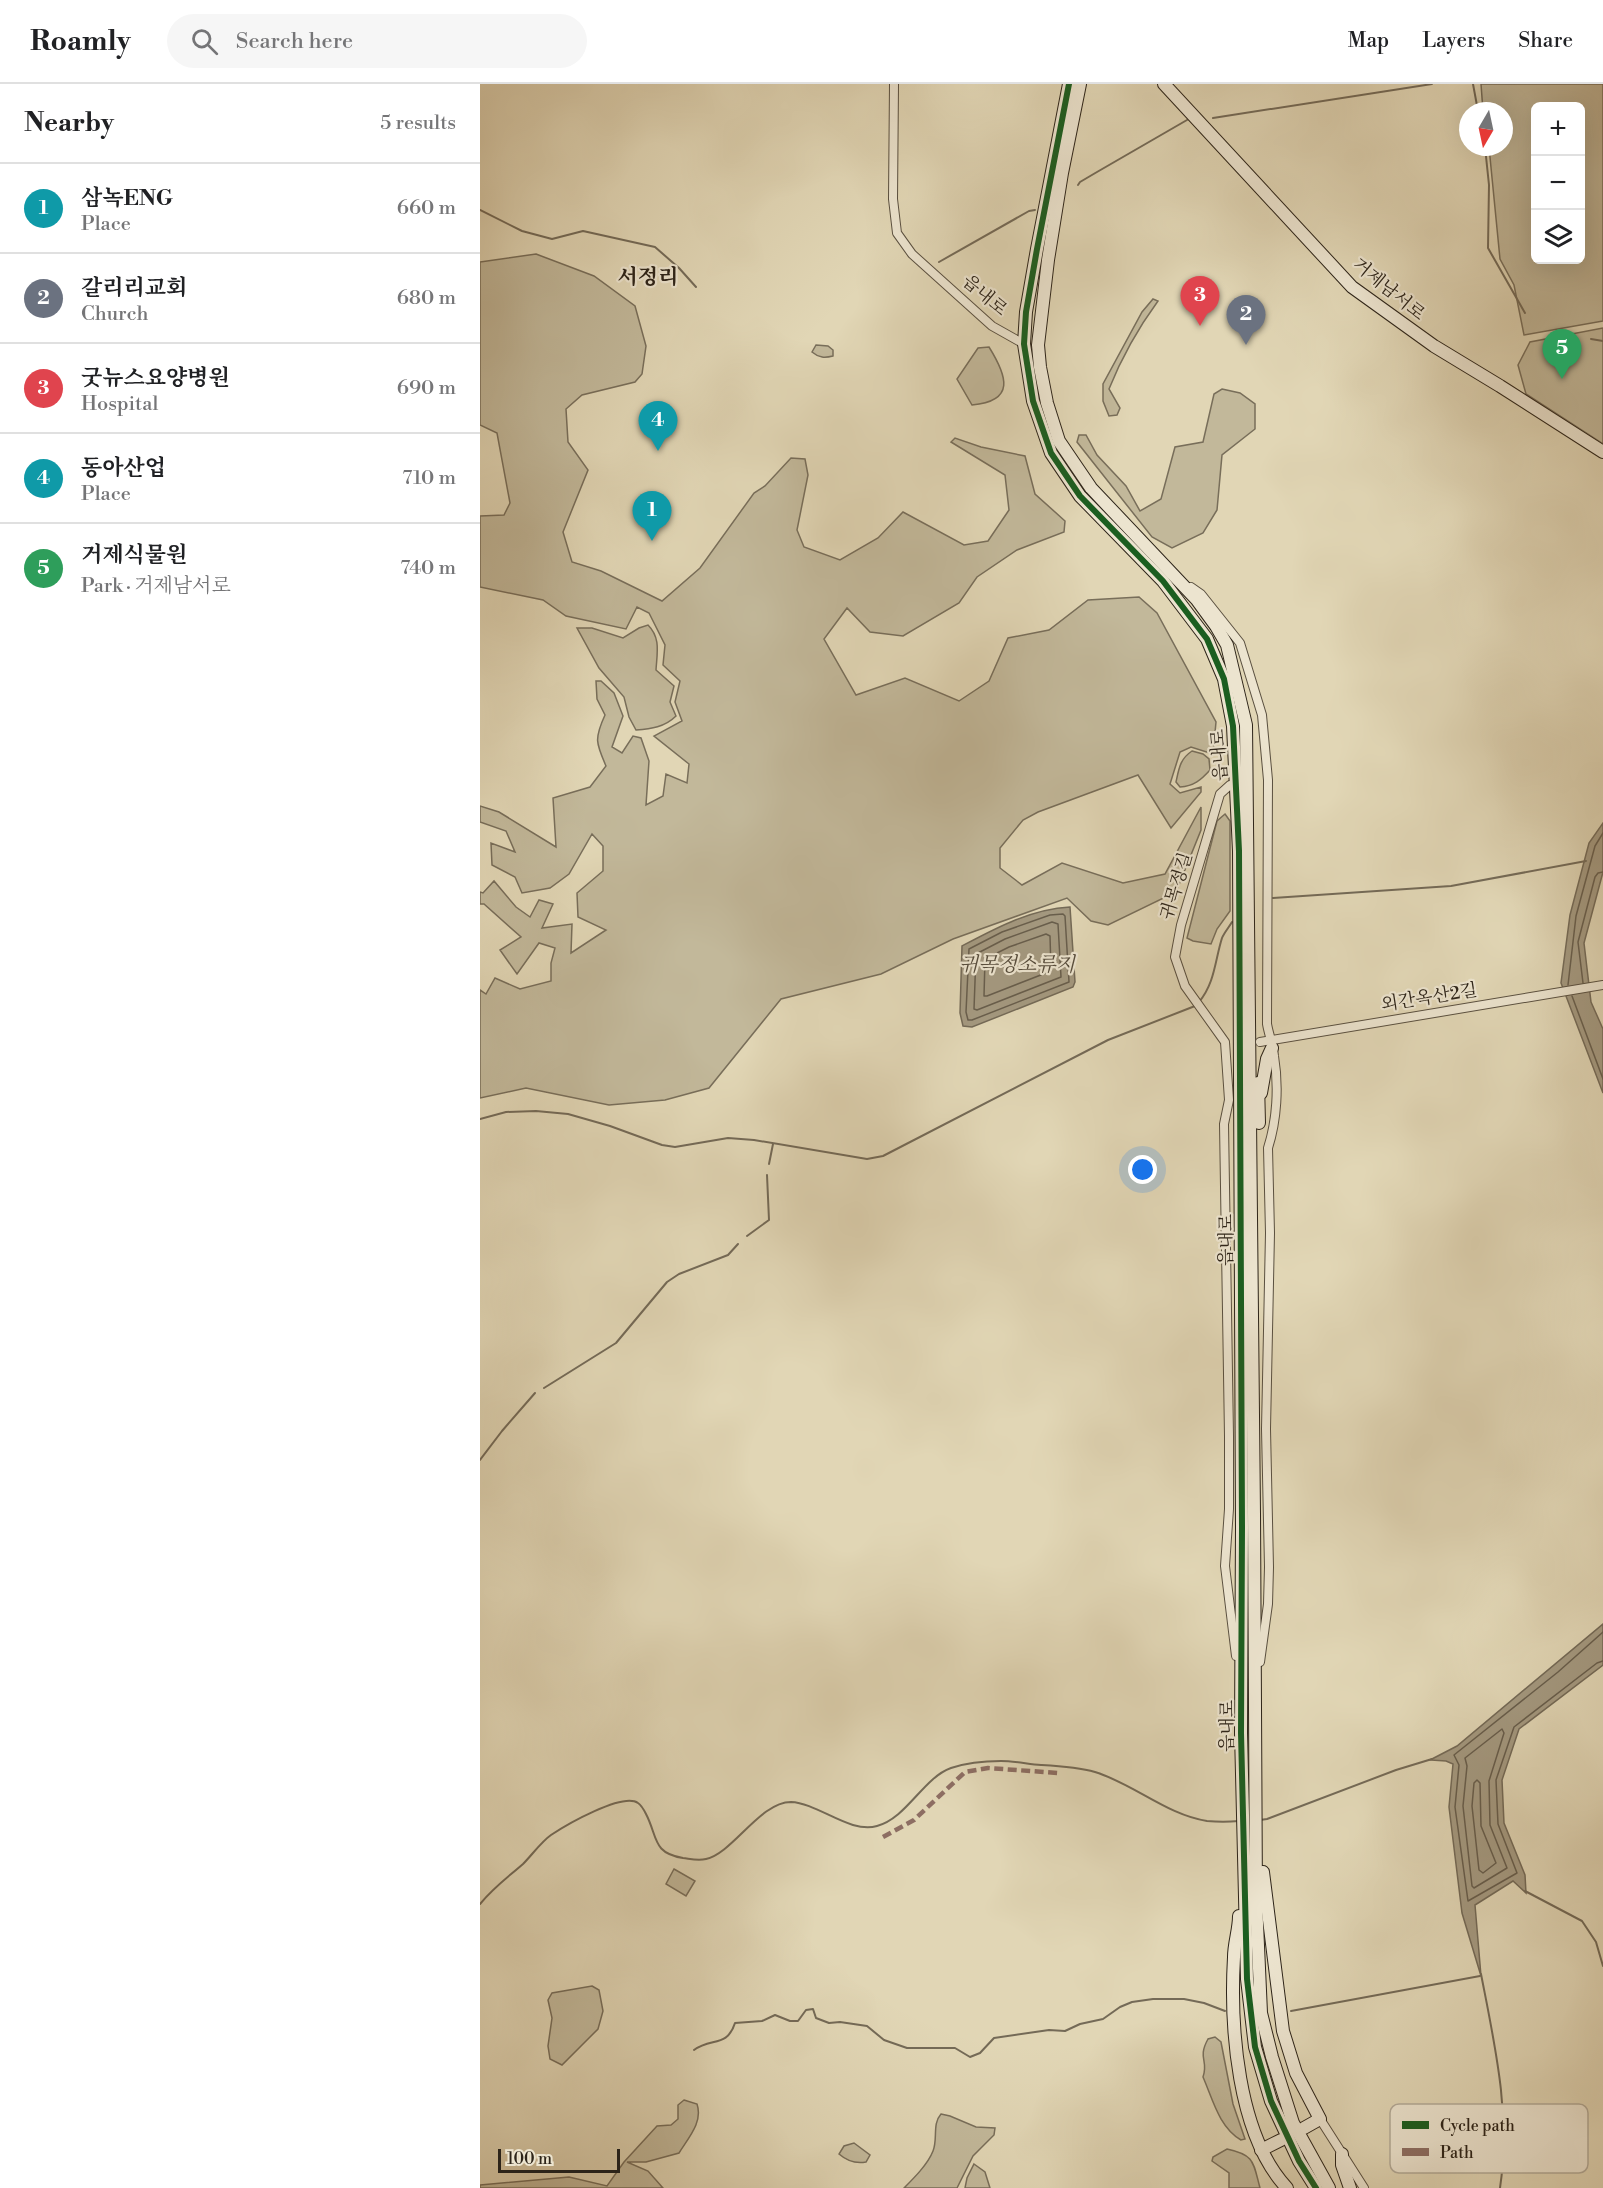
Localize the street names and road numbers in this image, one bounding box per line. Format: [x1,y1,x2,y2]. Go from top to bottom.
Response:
street label: 거제남서로 [1348,253,1430,326]
street label: 읍내로 [957,270,1012,321]
street label: 읍내로 [1206,728,1233,782]
street label: 귀목정길 [1155,850,1198,923]
street label: 외간옥산2길 [1379,979,1479,1016]
street label: 읍내로 [1215,1214,1238,1266]
street label: 읍내로 [1216,1700,1239,1752]

